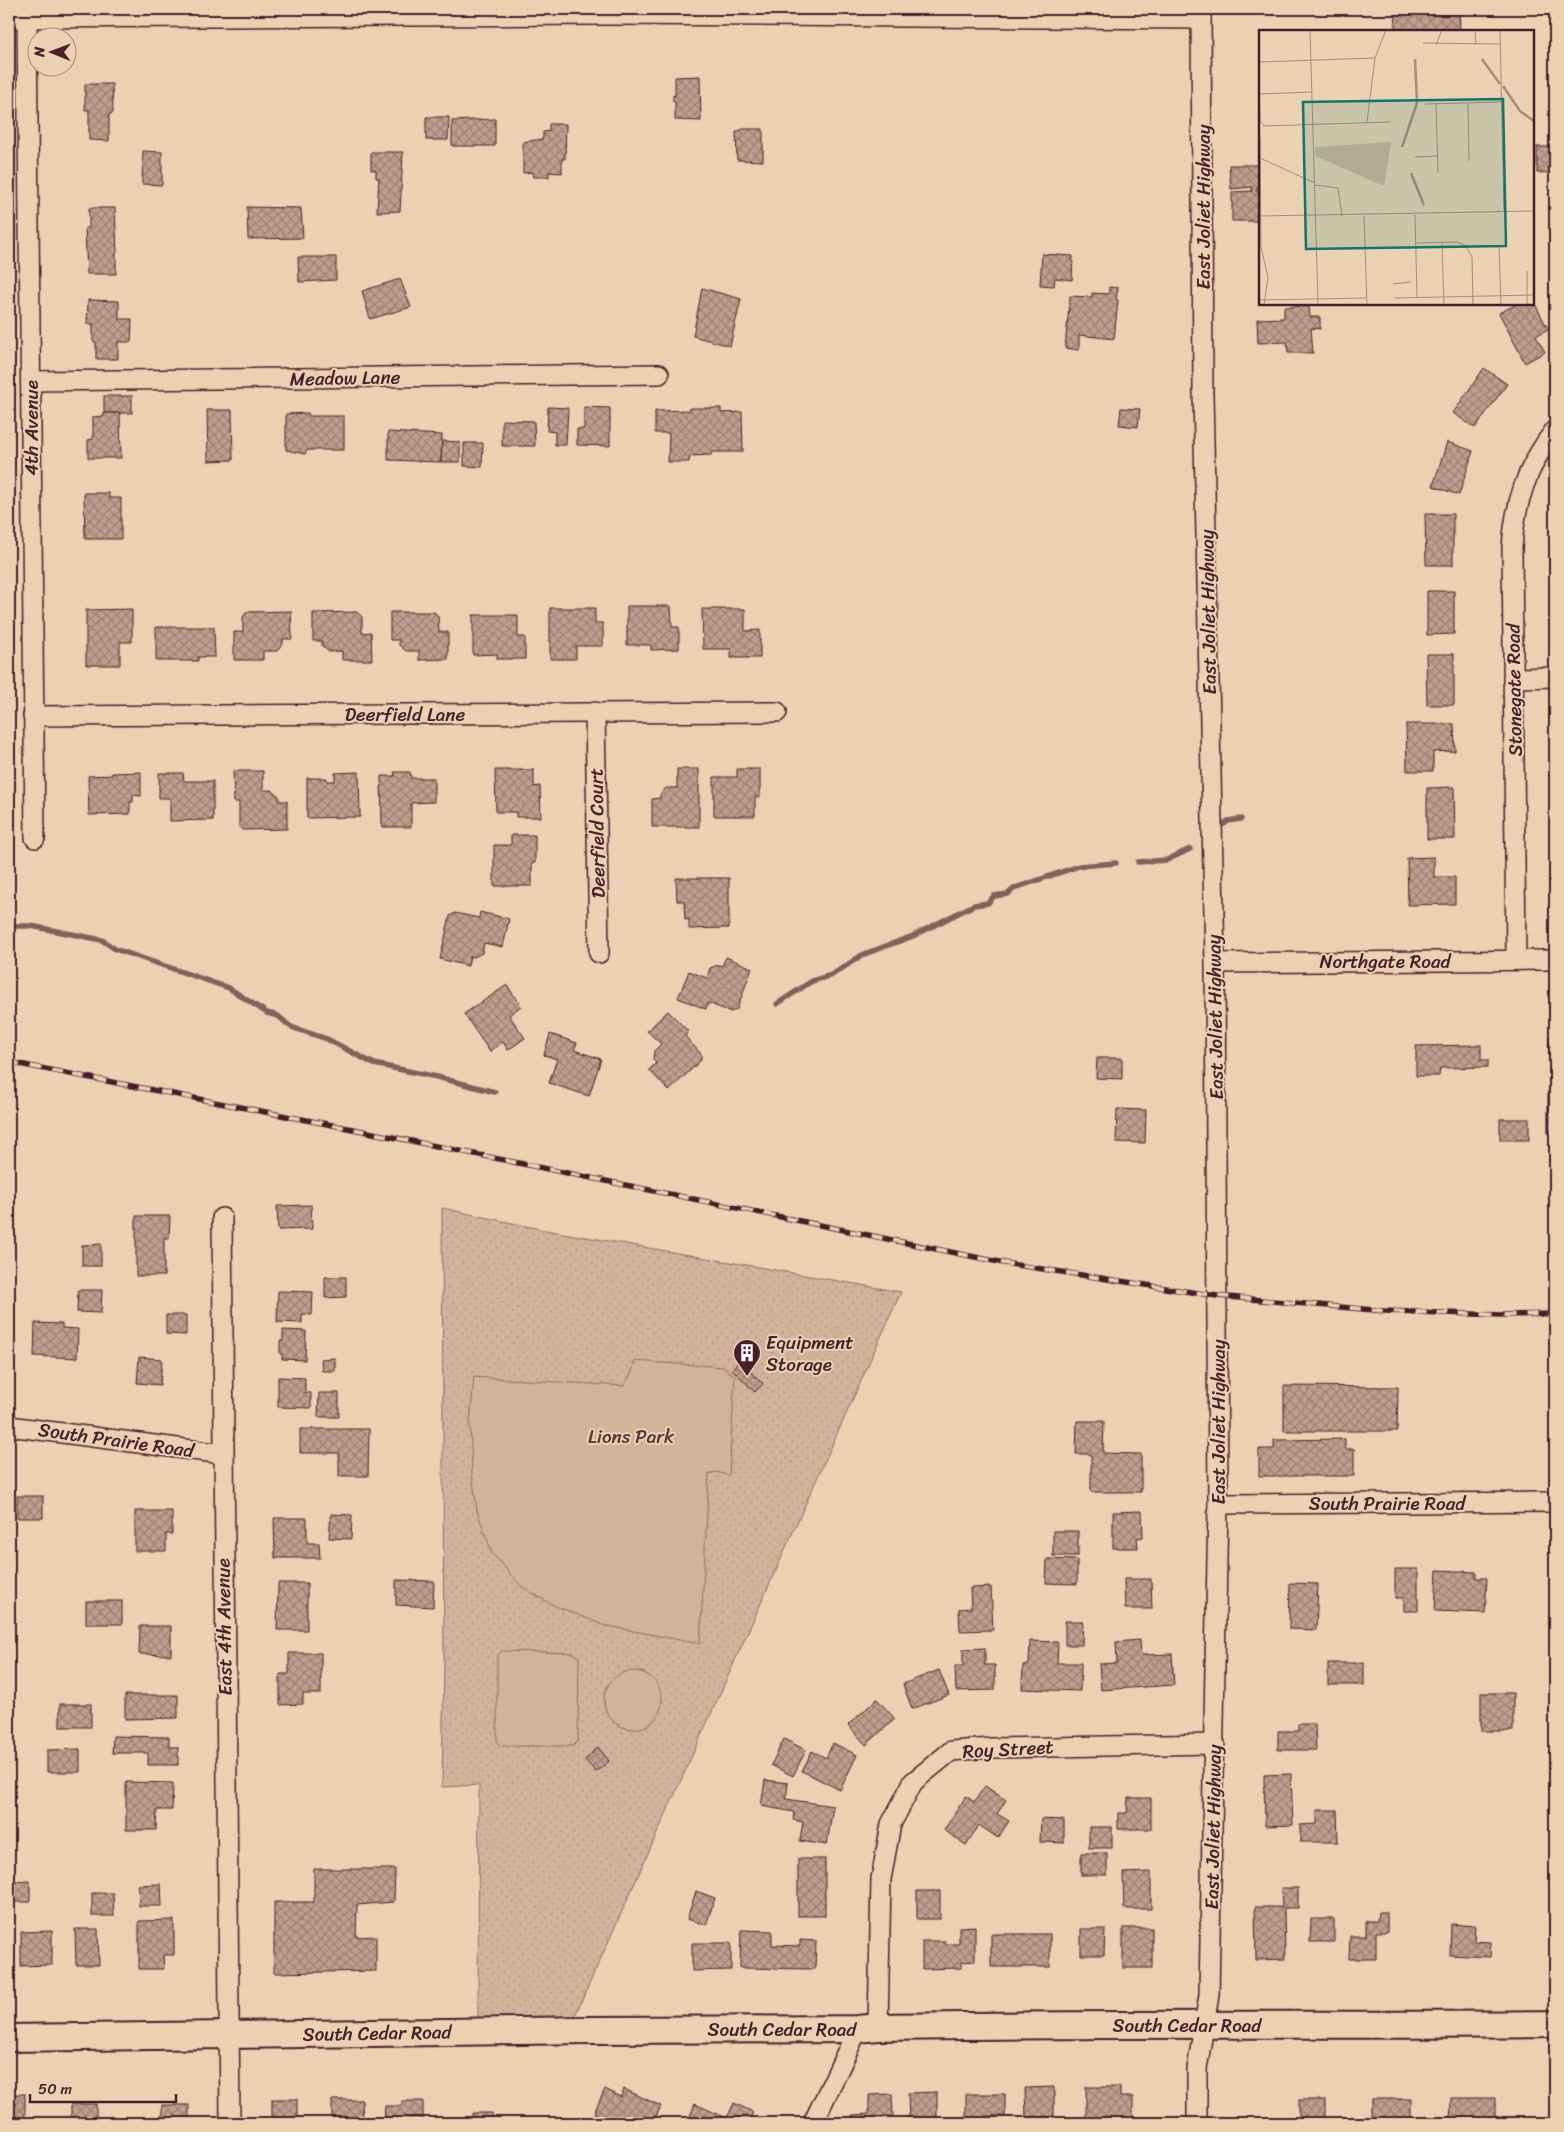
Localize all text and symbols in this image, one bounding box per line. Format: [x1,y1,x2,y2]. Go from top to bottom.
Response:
north arrow [28,28,78,78]
inset map [1259,30,1534,305]
text: N [27,46,52,58]
street label: East Joliet Highway [1187,124,1220,290]
street label: Meadow Lane [289,361,401,395]
street label: 4th Avenue [15,380,48,476]
street label: East Joliet Highway [1190,529,1226,695]
street label: Stonegate Road [1496,622,1532,757]
street label: Deerfield Lane [345,698,466,731]
street label: Deerfield Court [579,768,615,898]
street label: East Joliet Highway [1197,934,1233,1100]
street label: Northgate Road [1319,945,1453,978]
place label: Equipment Storage [766,1326,854,1381]
building icon: Equipment Storage [732,1338,762,1377]
street label: East Joliet Highway [1202,1339,1235,1505]
street label: South Prairie Road [36,1413,198,1468]
park label: Lions Park [588,1420,675,1453]
street label: South Prairie Road [1309,1487,1467,1520]
street label: East 4th Avenue [206,1558,242,1696]
street label: Roy Street [962,1730,1054,1768]
street label: East Joliet Highway [1195,1744,1231,1910]
street label: South Cedar Road [1113,2009,1262,2042]
street label: South Cedar Road [708,2013,857,2046]
street label: South Cedar Road [302,2015,453,2051]
scale bar [30,2072,176,2104]
text: 50 m [38,2076,73,2102]

